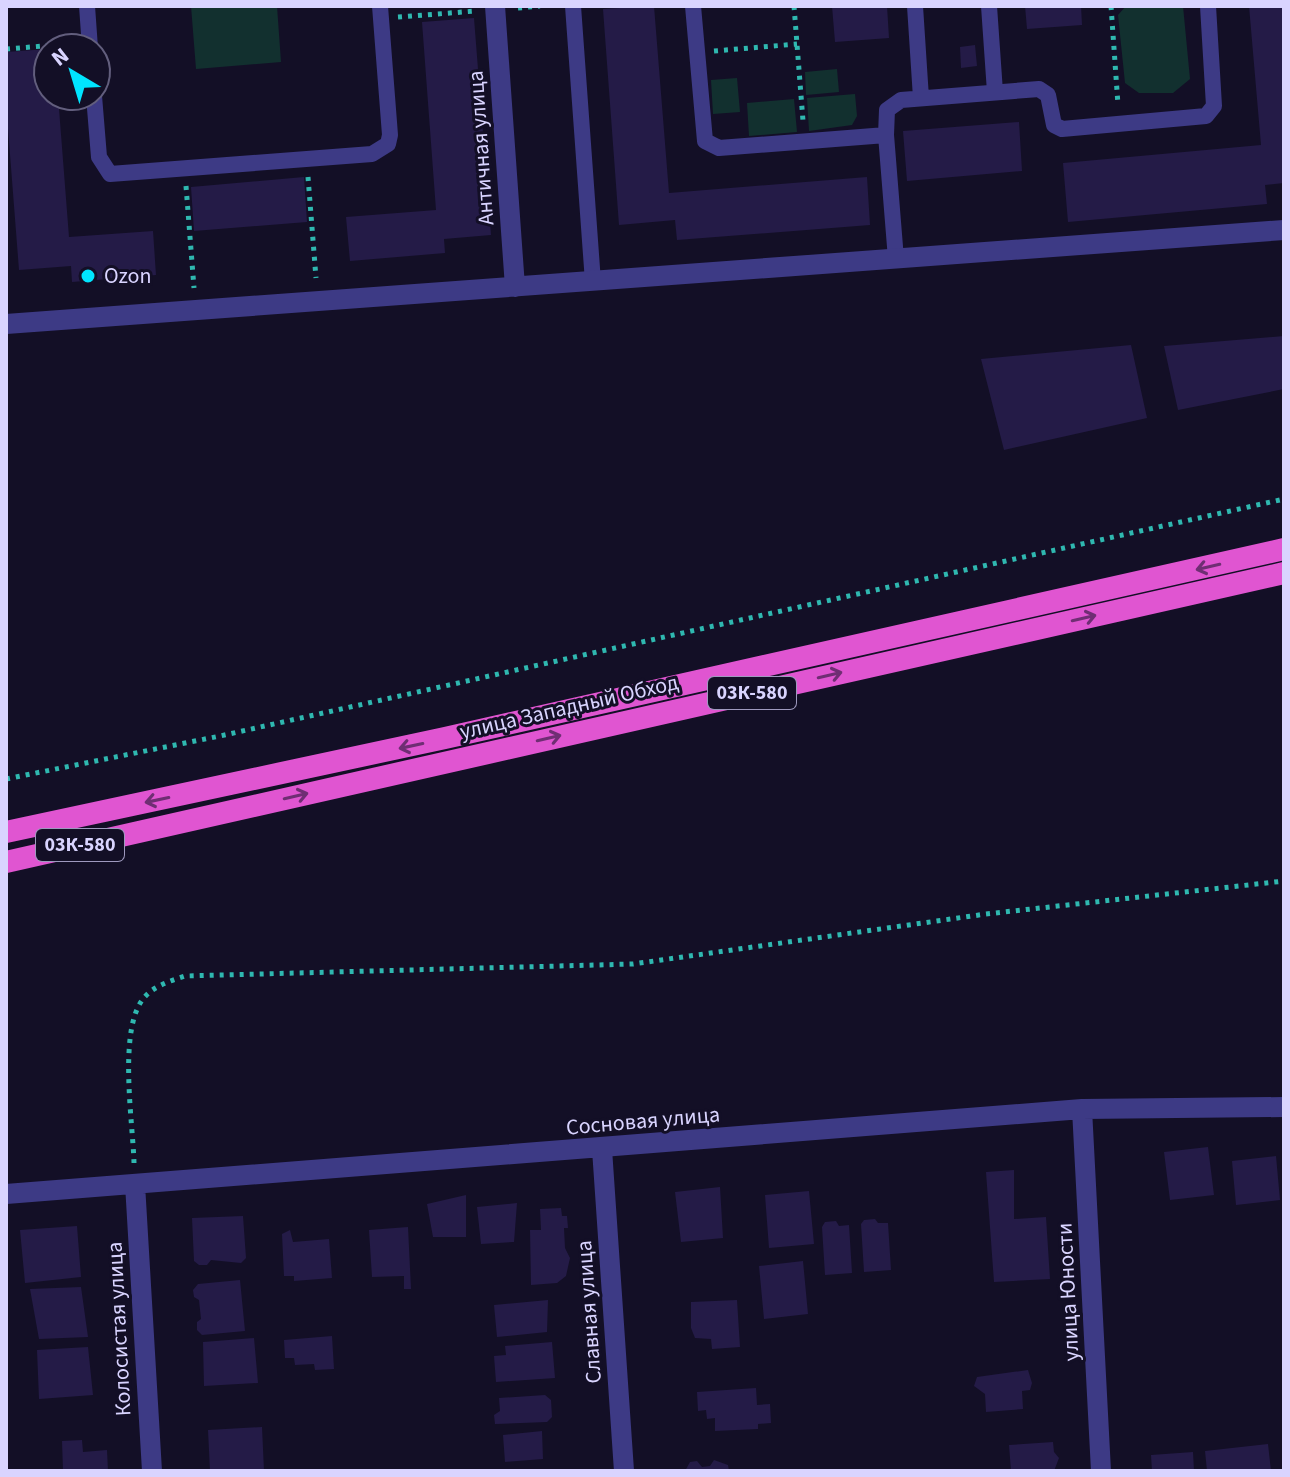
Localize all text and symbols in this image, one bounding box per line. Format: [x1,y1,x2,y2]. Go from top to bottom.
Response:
north arrow [32,32,112,112]
text: N [45,40,76,74]
street label: Античная улица [460,70,502,226]
place label: Ozon [104,260,152,292]
marker: Ozon [79,267,97,285]
one-way arrow [1196,560,1221,575]
one-way arrow [1071,610,1096,625]
street label: улица Западный Обход [456,666,682,748]
one-way arrow [817,667,843,682]
road number: 03К-580 [708,677,796,709]
one-way arrow [536,730,561,745]
one-way arrow [399,739,425,754]
one-way arrow [282,788,308,803]
one-way arrow [145,793,170,808]
road number: 03К-580 [36,829,124,861]
street label: Сосновая улица [565,1098,721,1144]
street label: улица Юности [1048,1222,1088,1362]
street label: Славная улица [568,1239,610,1385]
street label: Колосистая улица [98,1241,140,1417]

